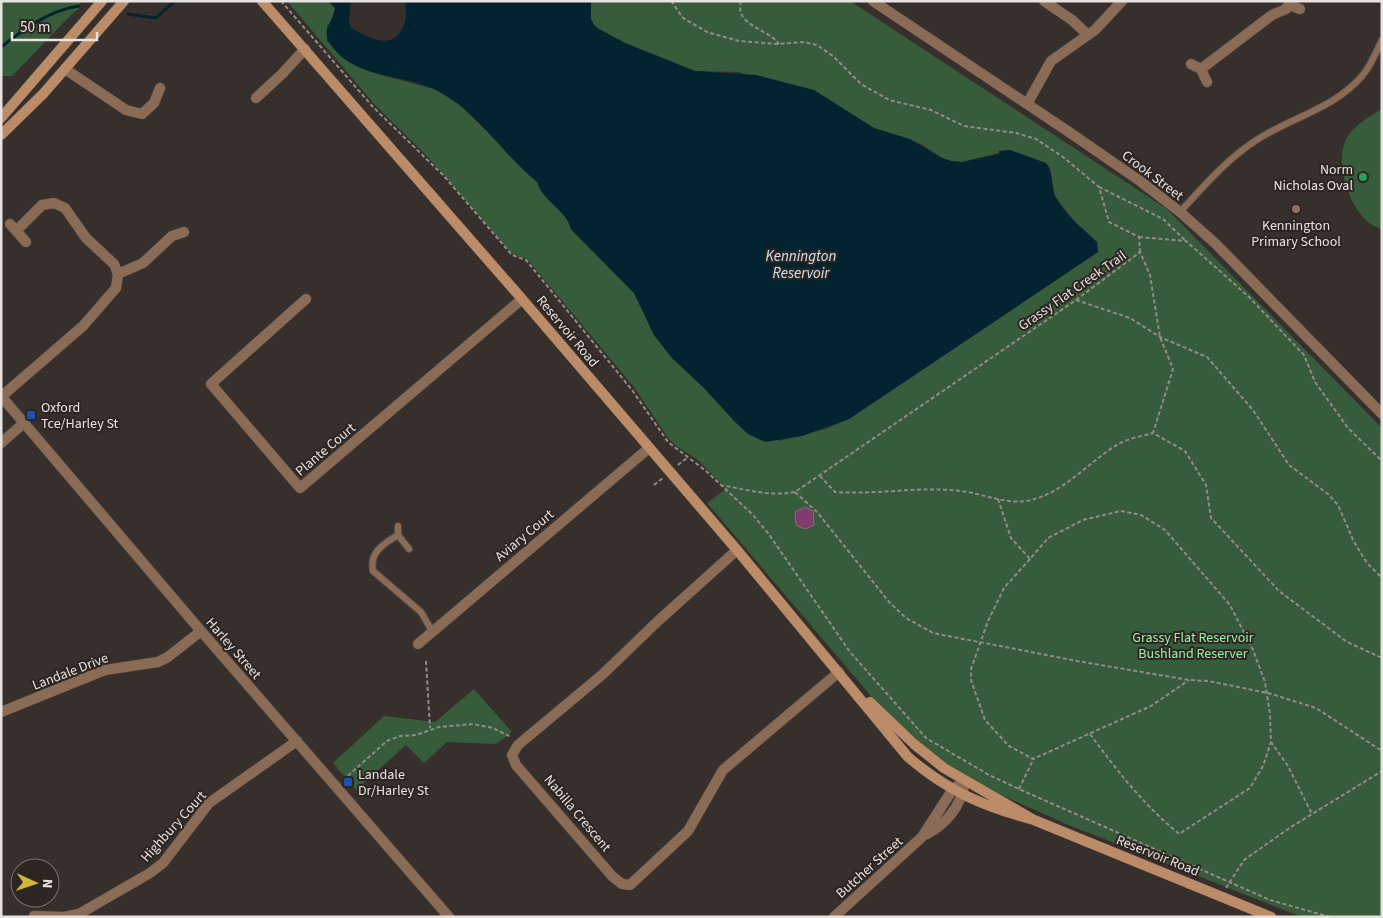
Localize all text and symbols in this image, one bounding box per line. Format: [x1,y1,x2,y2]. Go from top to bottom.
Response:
scale bar [12,10,98,42]
text: 50 m [20,17,50,38]
street label: Crook Street [1117,146,1188,206]
place label: Norm Nicholas Oval [1273,160,1353,196]
marker: Norm Nicholas Oval [1357,171,1369,183]
marker: Kennington Primary School [1290,203,1302,215]
place label: Kennington Primary School [1251,216,1341,252]
water label: Kennington Reservoir [766,246,837,284]
street label: Grassy Flat Creek Trail [1014,246,1131,336]
street label: Reservoir Road [531,292,603,372]
place label: Oxford Tce/Harley St [41,398,119,434]
marker: Oxford Tce/Harley St [25,409,37,421]
street label: Plante Court [291,418,360,481]
street label: Aviary Court [491,505,559,567]
street label: Harley Street [201,613,266,684]
park label: Grassy Flat Reservoir Bushland Reserver [1132,628,1254,664]
street label: Landale Drive [29,648,111,696]
place label: Landale Dr/Harley St [358,765,429,801]
street label: Nabilla Crescent [539,771,616,857]
marker: Landale Dr/Harley St [342,776,354,788]
street label: Highbury Court [136,786,211,867]
street label: Reservoir Road [1113,830,1202,882]
street label: Butcher Street [832,832,908,903]
north arrow [10,858,60,908]
text: N [37,878,57,889]

